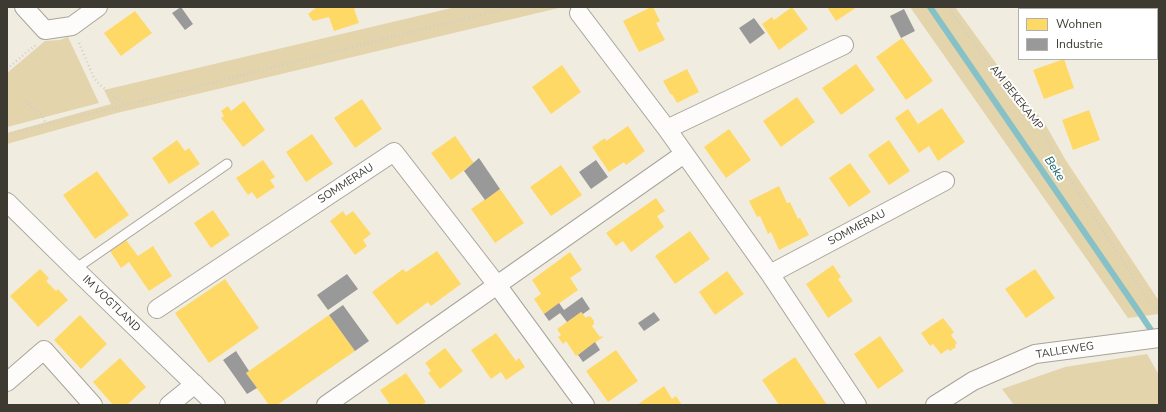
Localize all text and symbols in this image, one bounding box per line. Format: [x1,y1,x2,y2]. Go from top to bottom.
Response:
legend [1018,8,1158,60]
text: Wohnen [1056,16,1102,32]
text: Industrie [1056,36,1103,52]
street label: AM BEKEKAMP [987,63,1045,133]
water label: Beke [1041,154,1067,184]
street label: SOMMERAU [316,161,376,207]
street label: SOMMERAU [826,207,888,249]
street label: IM VOGTLAND [79,273,143,335]
street label: TALLEWEG [1035,340,1095,362]

